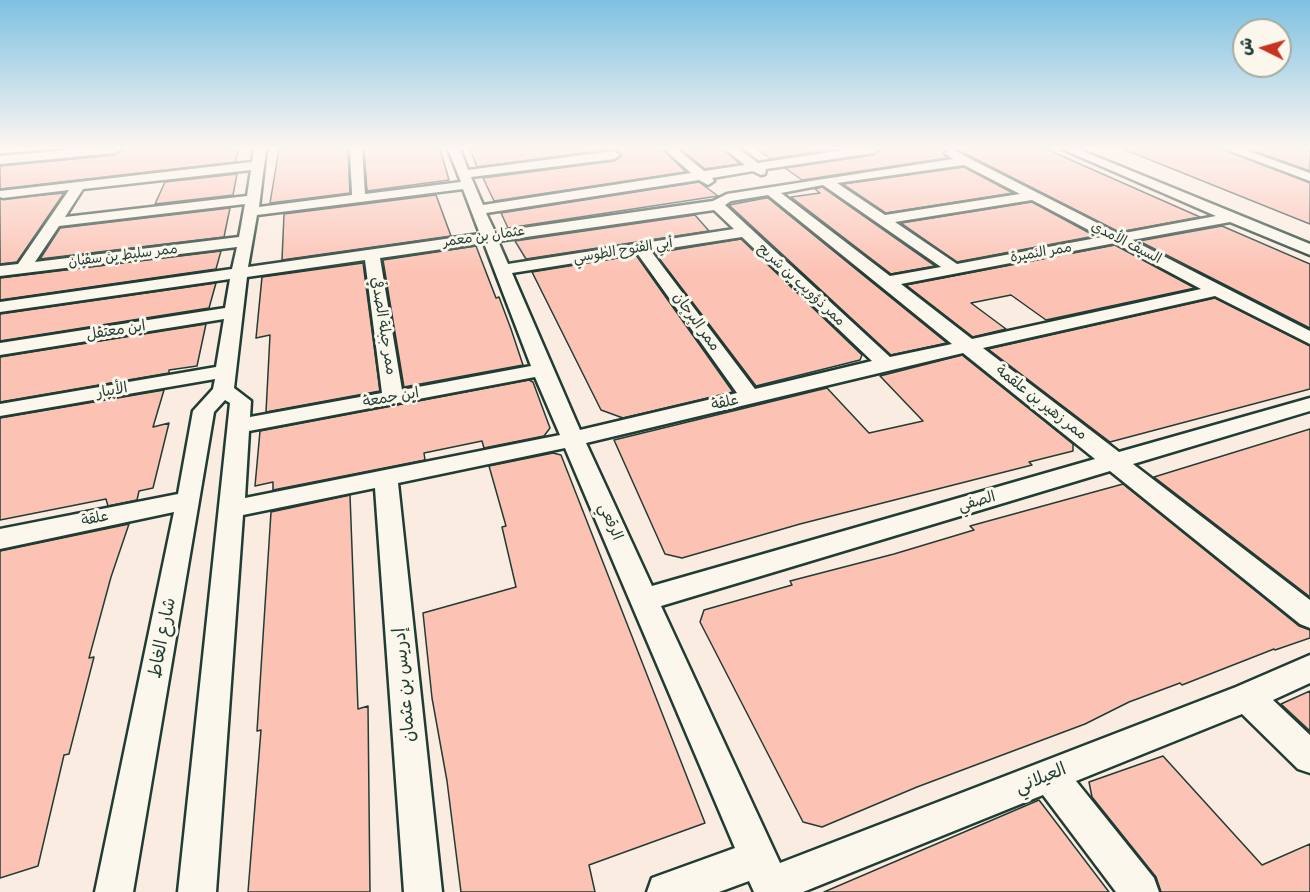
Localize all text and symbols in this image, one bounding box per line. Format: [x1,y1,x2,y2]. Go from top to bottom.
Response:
north arrow [1232,18,1292,78]
text: ش [1235,37,1257,56]
street label: السيف الأمدي [1088,218,1164,268]
street label: عثمان بن معمر [442,223,526,251]
street label: أبي الفتوح الطوسي [572,235,674,267]
street label: ممر النميرة [1009,239,1073,267]
street label: ممر ذؤويب بن شريح [754,240,848,330]
street label: ممر سليط بن سفيان [67,241,179,271]
street label: ممر جبلة الصدفي [366,276,400,376]
street label: ممر البرجان [669,289,723,355]
street label: ابن معتقل [85,317,147,345]
street label: ممر زهير بن علقمة [992,362,1090,444]
street label: الأبيار [95,379,129,403]
street label: ابن جمعة [361,384,421,412]
street label: علقة [710,391,740,415]
street label: الصفي [956,488,998,516]
street label: الرقعي [594,501,626,543]
street label: علقة [80,507,110,531]
street label: شارع الغاط [145,596,181,680]
street label: إدريس بن عثمان [389,627,421,743]
street label: العيلاني [1012,759,1070,799]

